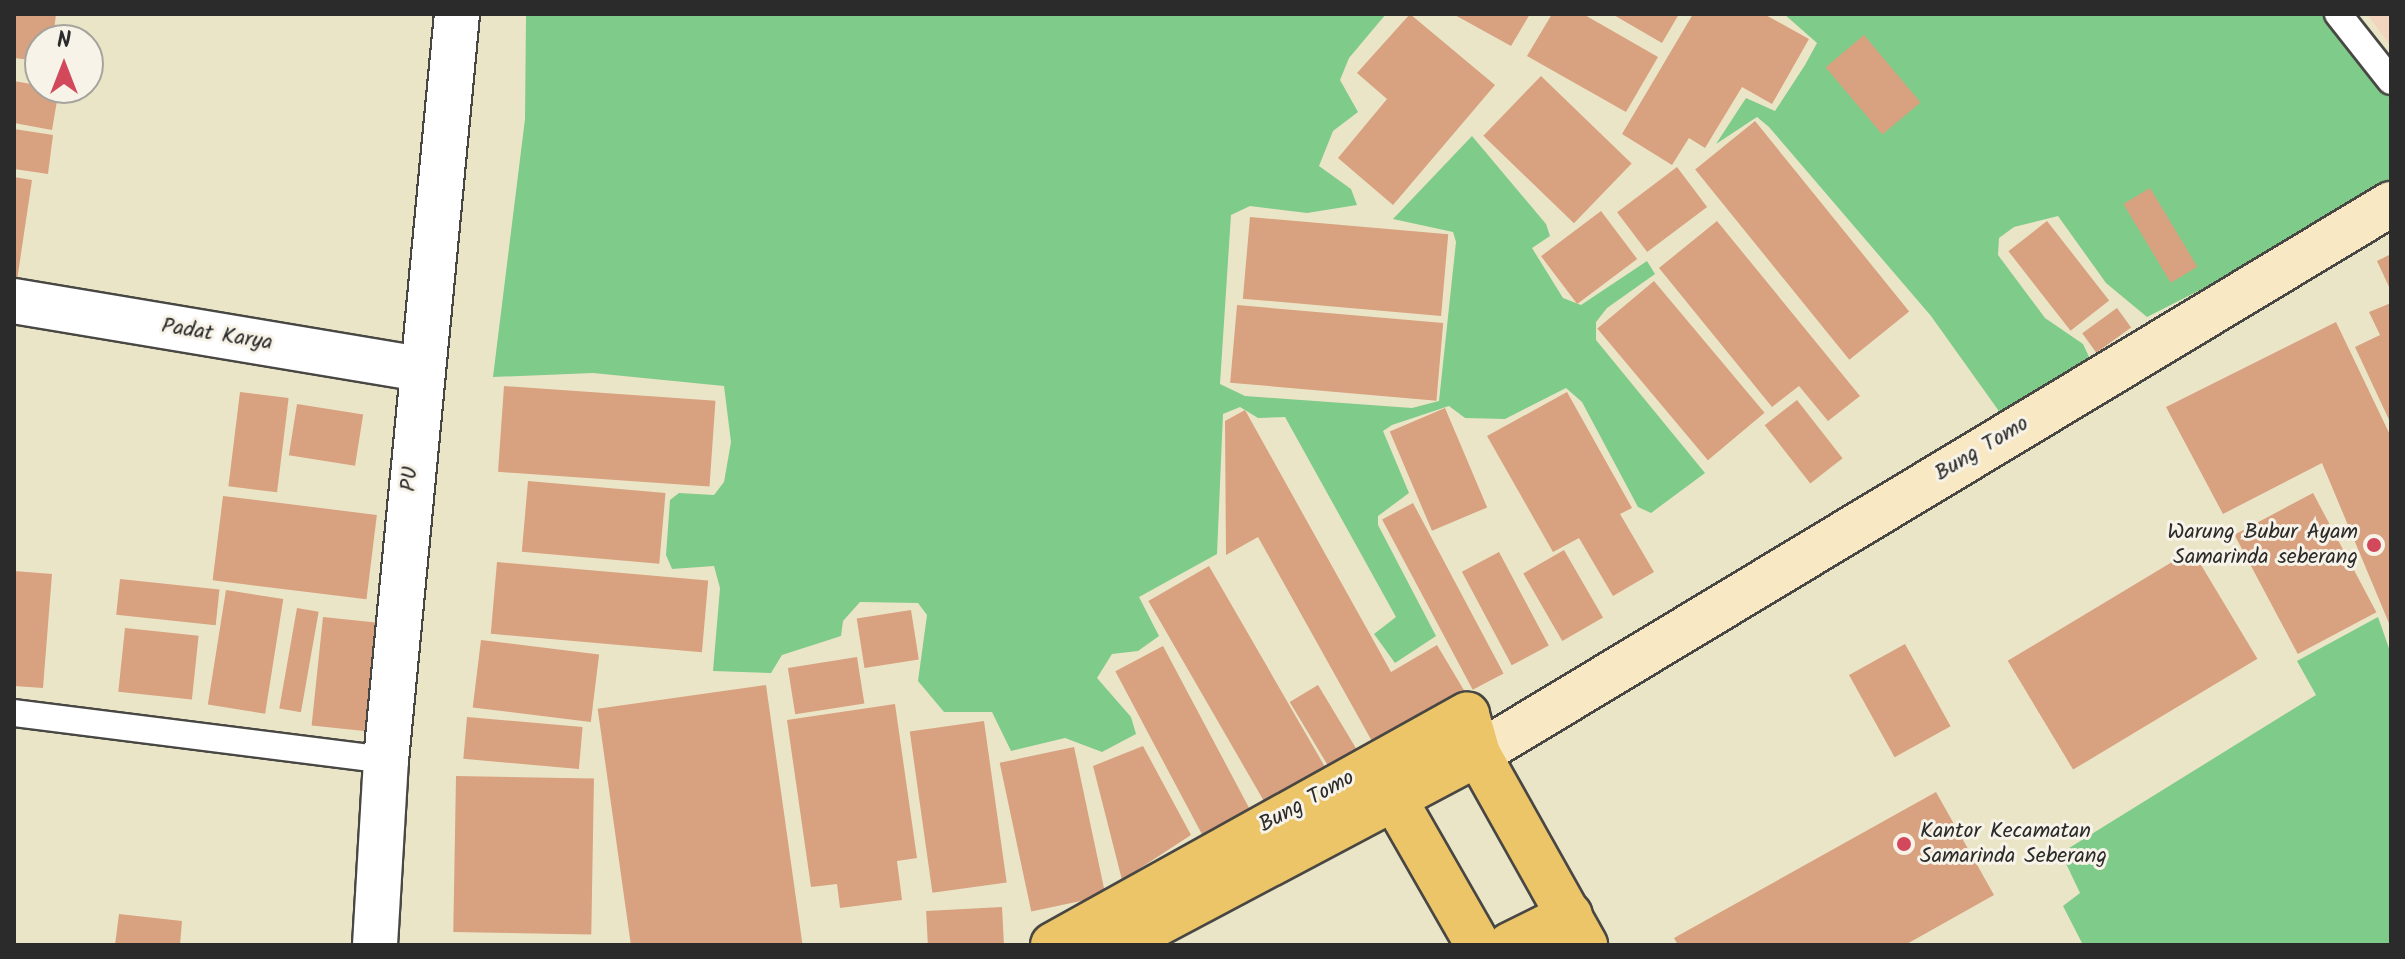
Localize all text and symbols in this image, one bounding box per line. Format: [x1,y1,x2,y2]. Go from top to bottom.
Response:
north arrow [24,24,104,104]
text: N [57,24,71,59]
street label: Padat Karya [160,313,274,357]
street label: Bung Tomo [1930,411,2034,487]
street label: PU [396,465,424,493]
place label: Warung Bubur Ayam Samarinda seberang [2167,519,2358,570]
marker: Warung Bubur Ayam Samarinda seberang [2365,536,2383,554]
street label: Bung Tomo [1255,765,1359,839]
place label: Kantor Kecamatan Samarinda Seberang [1920,818,2107,870]
marker: Kantor Kecamatan Samarinda Seberang [1895,835,1913,853]

